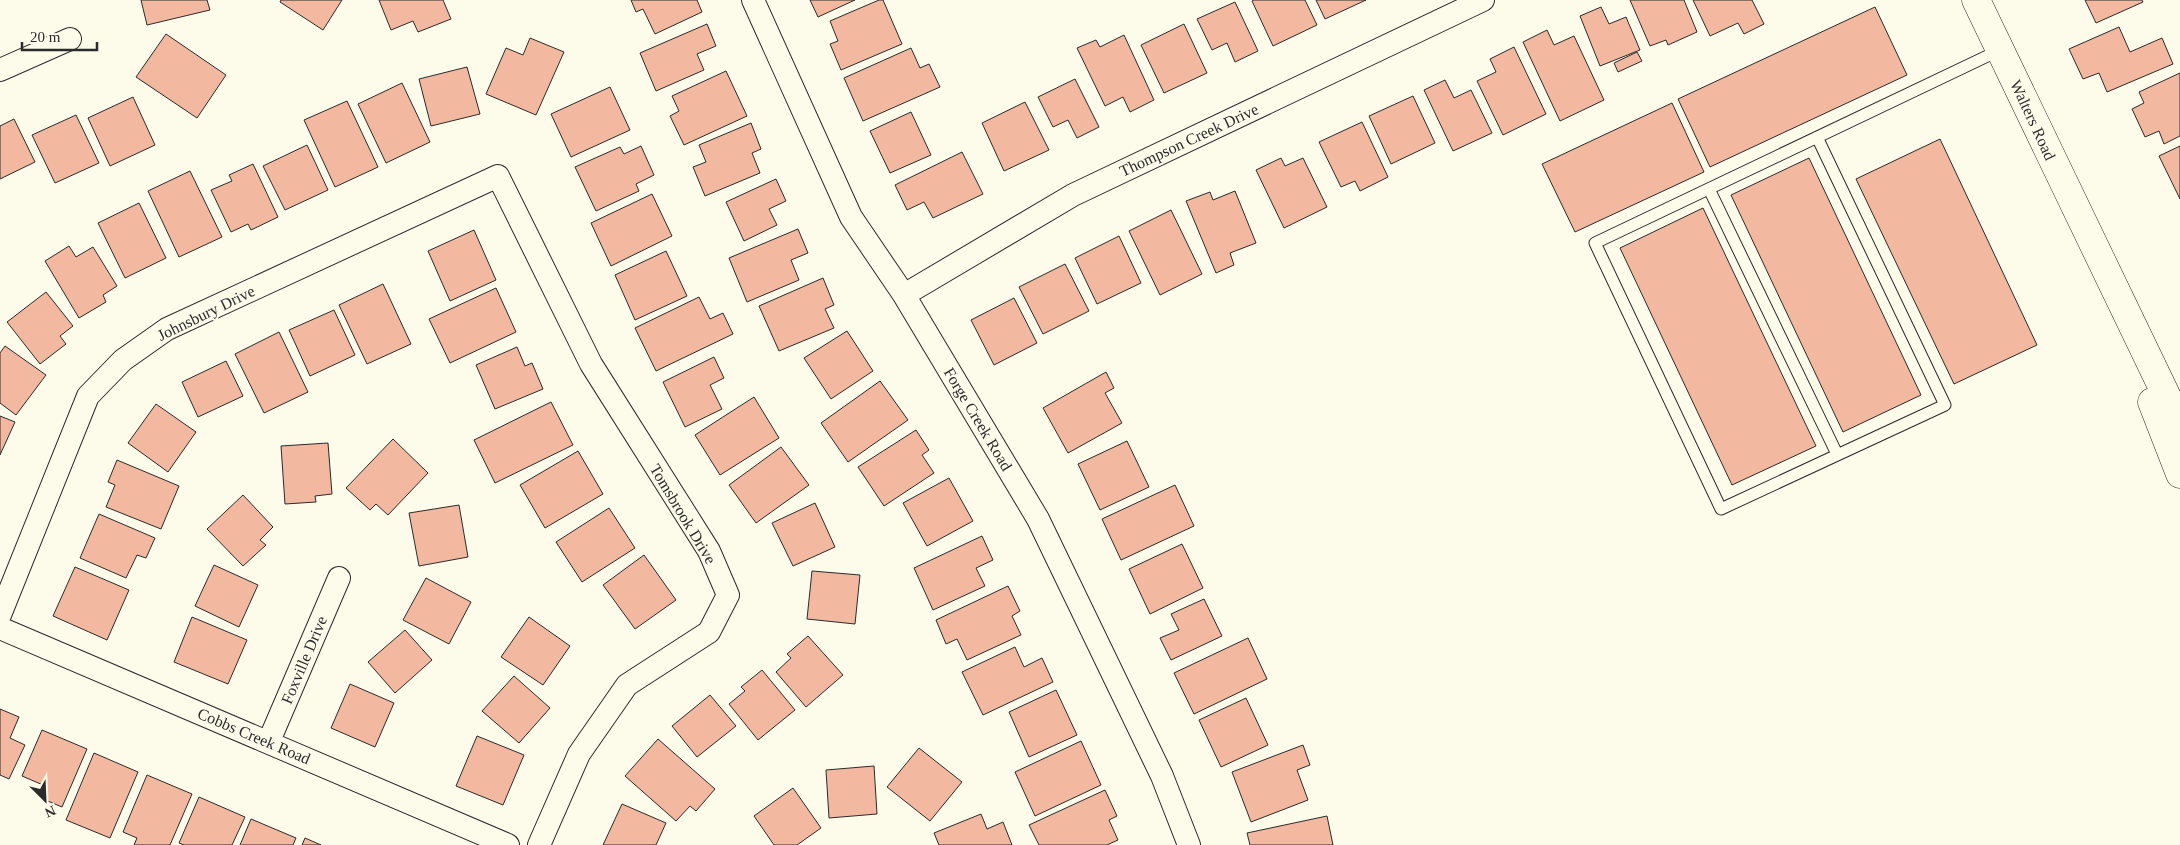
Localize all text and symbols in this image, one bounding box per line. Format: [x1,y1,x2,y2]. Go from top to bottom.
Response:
scale bar [22,20,98,52]
text: 20 m [30,29,61,45]
street label: Walters Road [2007,77,2059,163]
street label: Thompson Creek Drive [1117,100,1261,181]
street label: Johnsbury Drive [155,282,258,345]
street label: Forge Creek Road [940,364,1015,474]
street label: Tomsbrook Drive [647,461,719,567]
street label: Foxville Drive [278,614,330,706]
street label: Cobbs Creek Road [195,705,313,767]
north arrow [20,775,70,825]
text: N [42,803,58,820]

